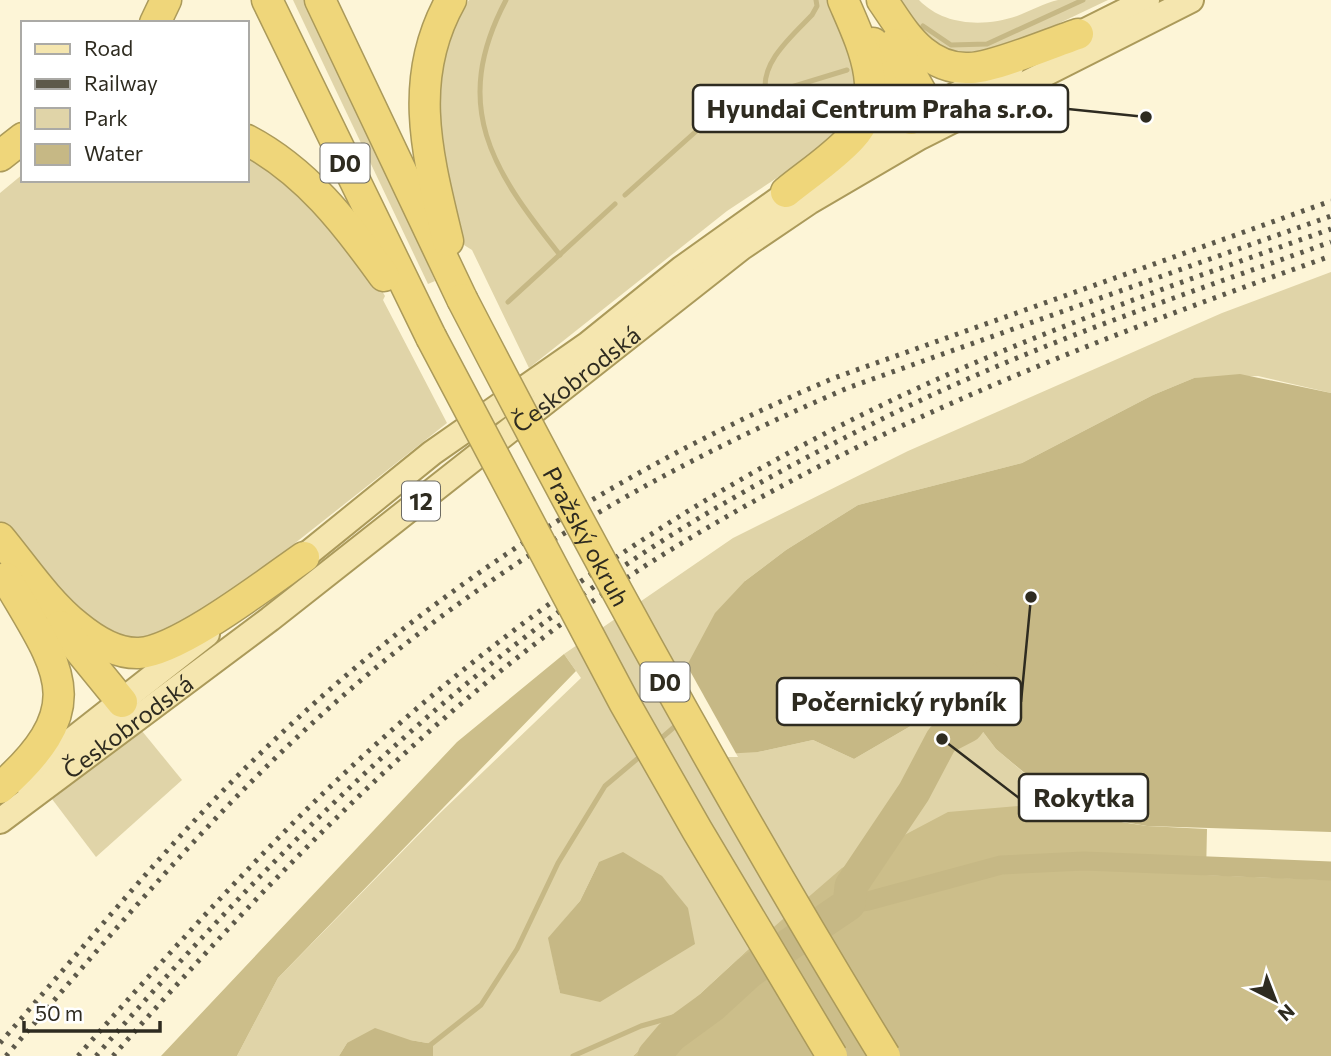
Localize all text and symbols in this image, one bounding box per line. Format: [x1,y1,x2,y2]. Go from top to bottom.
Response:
legend [21,21,248,182]
text: Road [84,35,133,60]
text: Railway [84,70,158,95]
callout: Hyundai Centrum Praha s.r.o. [693,85,1068,132]
text: Hyundai Centrum Praha s.r.o. [707,92,1053,123]
text: Park [84,105,128,130]
text: Water [84,140,143,165]
road number: D0 [320,144,370,182]
street label: Českobrodská [506,319,645,438]
street label: Pražský okruh [538,461,636,611]
road number: 12 [402,481,440,520]
road number: D0 [640,662,690,702]
street label: Českobrodská [57,668,198,784]
callout: Počernický rybník [777,678,1021,725]
text: Počernický rybník [791,685,1007,716]
callout: Rokytka [1019,774,1148,821]
text: Rokytka [1033,781,1135,812]
north arrow [1240,965,1310,1035]
scale bar [24,990,161,1034]
text: 50 m [35,1000,83,1025]
text: N [1274,1000,1300,1026]

